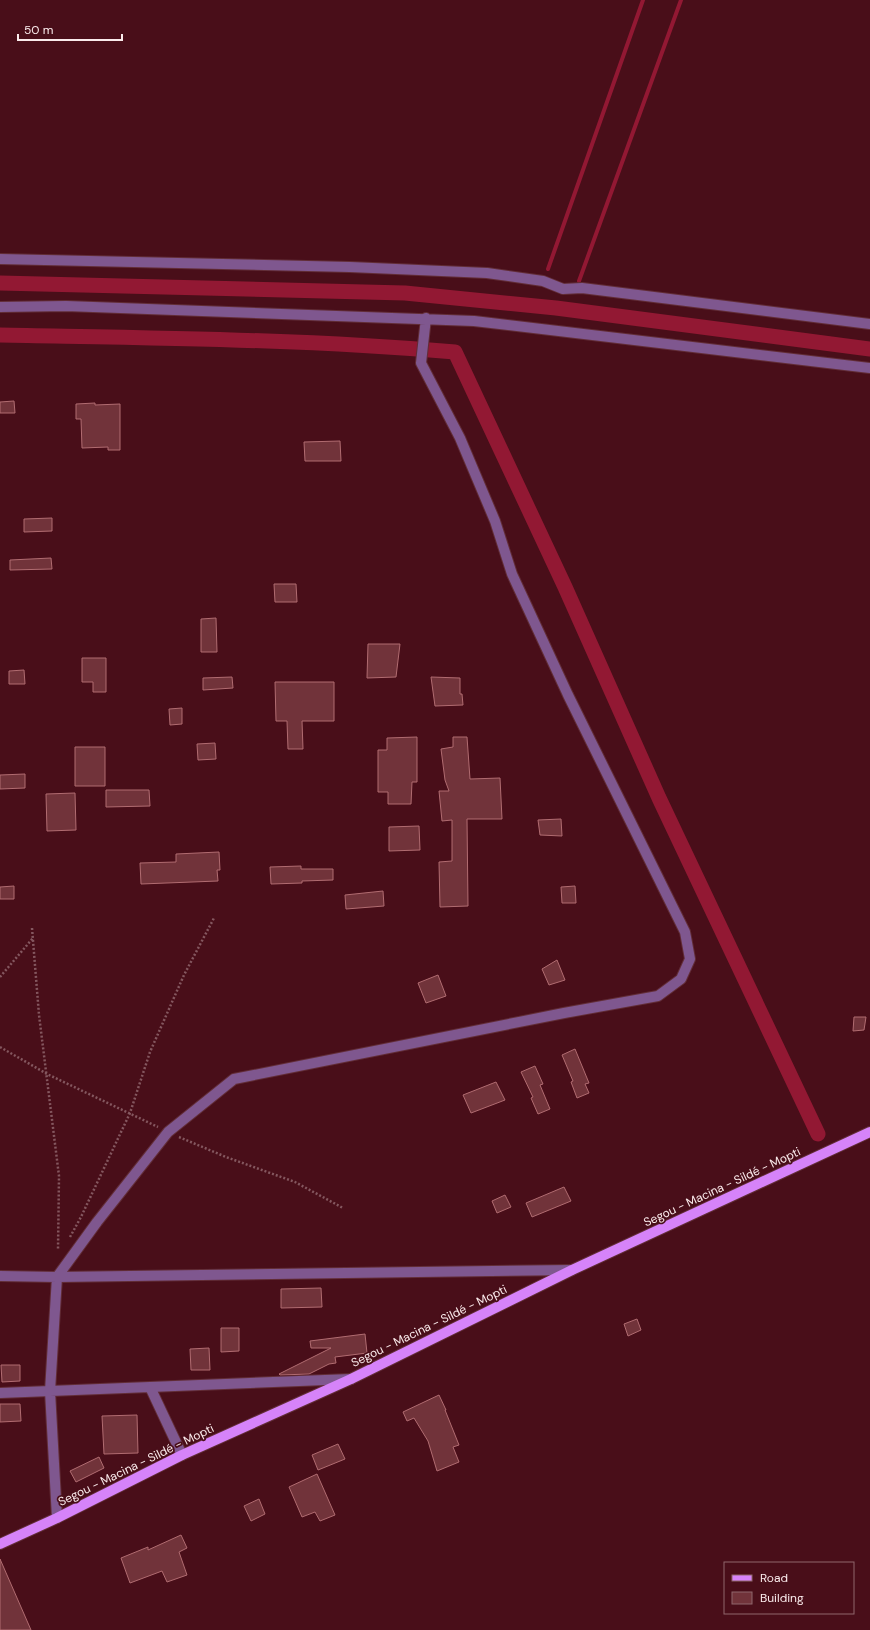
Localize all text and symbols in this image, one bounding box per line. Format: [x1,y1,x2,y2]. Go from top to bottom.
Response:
scale bar [18,16,122,42]
text: 50 m [24,22,53,38]
street label: Segou - Macina - Sildé - Mopti [641,1143,803,1230]
street label: Segou - Macina - Sildé - Mopti [348,1281,510,1371]
street label: Segou - Macina - Sildé - Mopti [55,1420,217,1510]
legend [724,1562,854,1614]
text: Road [760,1570,788,1586]
text: Building [760,1590,804,1606]

